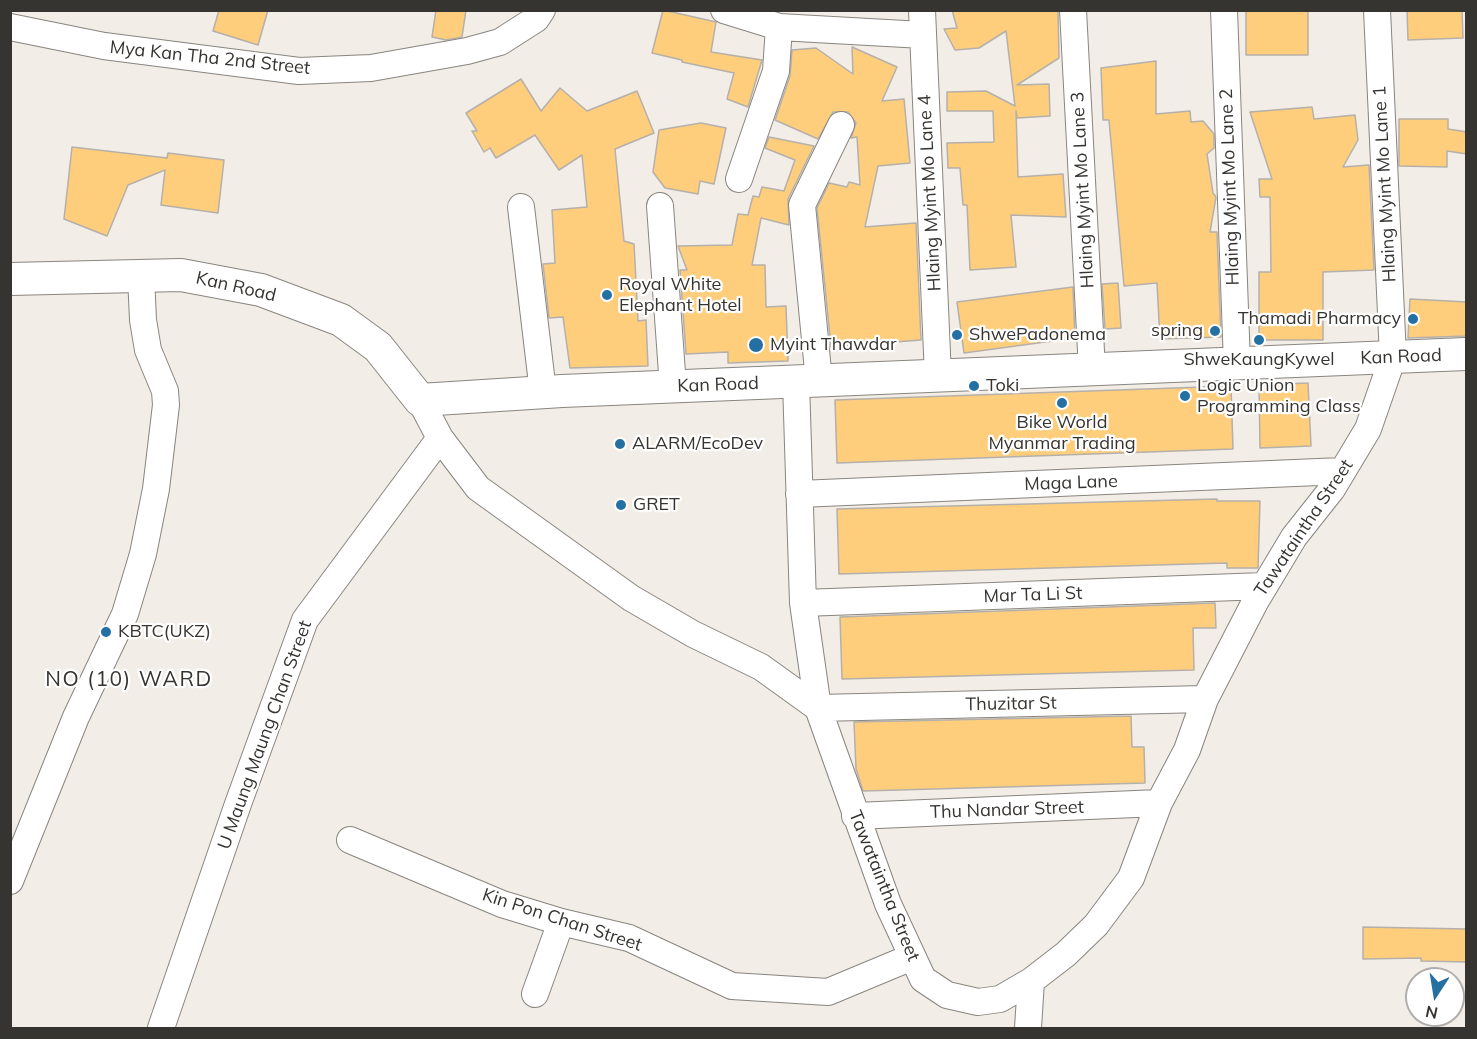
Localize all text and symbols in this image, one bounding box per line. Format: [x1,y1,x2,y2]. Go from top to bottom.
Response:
street label: Mya Kan Tha 2nd Street [109,37,311,79]
street label: Hlaing Myint Mo Lane 1 [1369,85,1401,283]
street label: Hlaing Myint Mo Lane 2 [1216,88,1244,286]
street label: Hlaing Myint Mo Lane 3 [1067,91,1099,289]
street label: Hlaing Myint Mo Lane 4 [914,94,946,292]
street label: Kan Road [194,267,278,307]
place label: Royal White Elephant Hotel [619,274,742,316]
marker: Royal White Elephant Hotel [600,288,614,302]
place label: Thamadi Pharmacy [1238,308,1401,330]
marker: Thamadi Pharmacy [1406,312,1420,326]
place label: spring [1151,320,1203,342]
place label: ShwePadonema [969,324,1106,346]
marker: spring [1208,324,1222,338]
marker: ShwePadonema [950,328,964,342]
marker: ShweKaungKywel [1252,333,1266,347]
place label: Myint Thawdar [770,334,897,356]
marker: Myint Thawdar [747,336,765,354]
street label: Kan Road [1360,345,1442,369]
place label: ShweKaungKywel [1183,349,1335,371]
street label: Kan Road [677,373,759,397]
place label: Toki [986,375,1019,397]
place label: Logic Union Programming Class [1197,375,1361,418]
marker: Toki [967,379,981,393]
marker: Logic Union Programming Class [1178,389,1192,403]
marker: Bike World Myanmar Trading [1055,396,1069,410]
place label: Bike World Myanmar Trading [988,412,1136,454]
place label: ALARM/EcoDev [632,433,763,455]
marker: ALARM/EcoDev [613,437,627,451]
street label: Tawataintha Street [1250,455,1358,601]
street label: Maga Lane [1024,471,1118,495]
place label: GRET [633,494,680,516]
marker: GRET [614,498,628,512]
street label: Mar Ta Li St [983,582,1083,608]
street label: U Maung Maung Chan Street [213,618,317,852]
place label: KBTC(UKZ) [118,621,211,643]
marker: KBTC(UKZ) [99,625,113,639]
district label: NO (10) WARD [45,667,213,693]
street label: Thuzitar St [965,692,1057,716]
street label: Thu Nandar Street [930,797,1084,823]
street label: Tawataintha Street [844,808,924,964]
street label: Kin Pon Chan Street [480,884,644,956]
north arrow [1405,967,1465,1027]
text: N [1424,1002,1440,1024]

